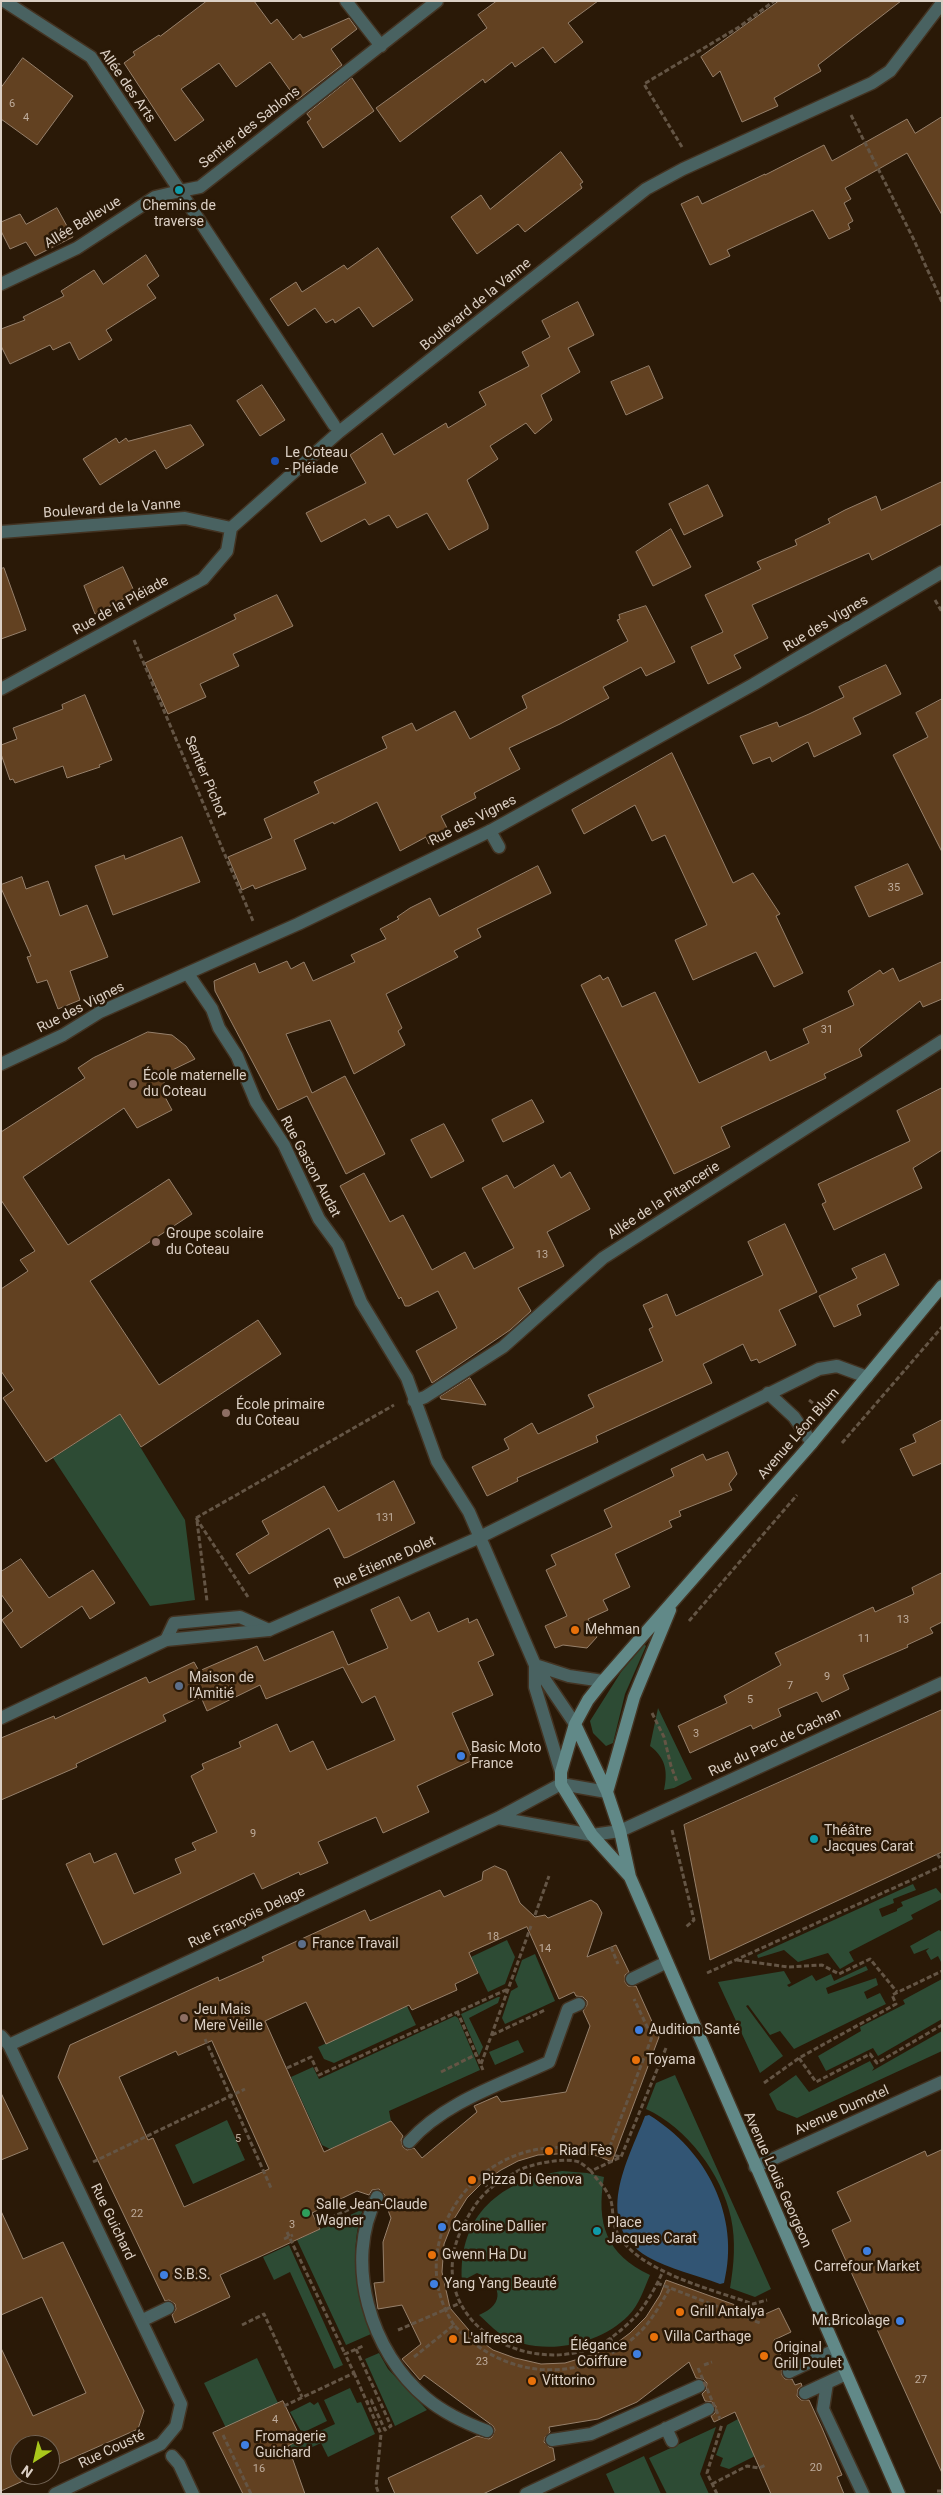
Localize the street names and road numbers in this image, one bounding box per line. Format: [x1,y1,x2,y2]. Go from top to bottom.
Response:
street label: Allée des Arts [95,46,159,126]
street label: Sentier des Sablons [196,83,304,173]
street label: Allée Bellevue [42,194,124,252]
street label: Boulevard de la Vanne [417,255,535,355]
street label: Boulevard de la Vanne [43,496,181,522]
street label: Rue de la Pléiade [70,573,172,639]
street label: Rue des Vignes [781,592,871,656]
street label: Sentier Pichot [180,734,230,820]
street label: Rue des Vignes [426,792,520,850]
street label: Rue des Vignes [34,979,128,1037]
street label: Rue Gaston Audat [276,1114,344,1220]
street label: Allée de la Pitancerie [605,1159,723,1243]
street label: Avenue Léon Blum [755,1385,843,1483]
street label: Rue Étienne Dolet [332,1533,438,1593]
street label: Rue du Parc de Cachan [706,1705,844,1781]
street label: Rue François Delage [186,1884,308,1952]
street label: Avenue Dumotel [792,2083,892,2139]
street label: Avenue Louis Georgeon [739,2109,815,2251]
street label: Rue Guichard [86,2181,138,2263]
street label: Rue Cousté [76,2427,148,2473]

